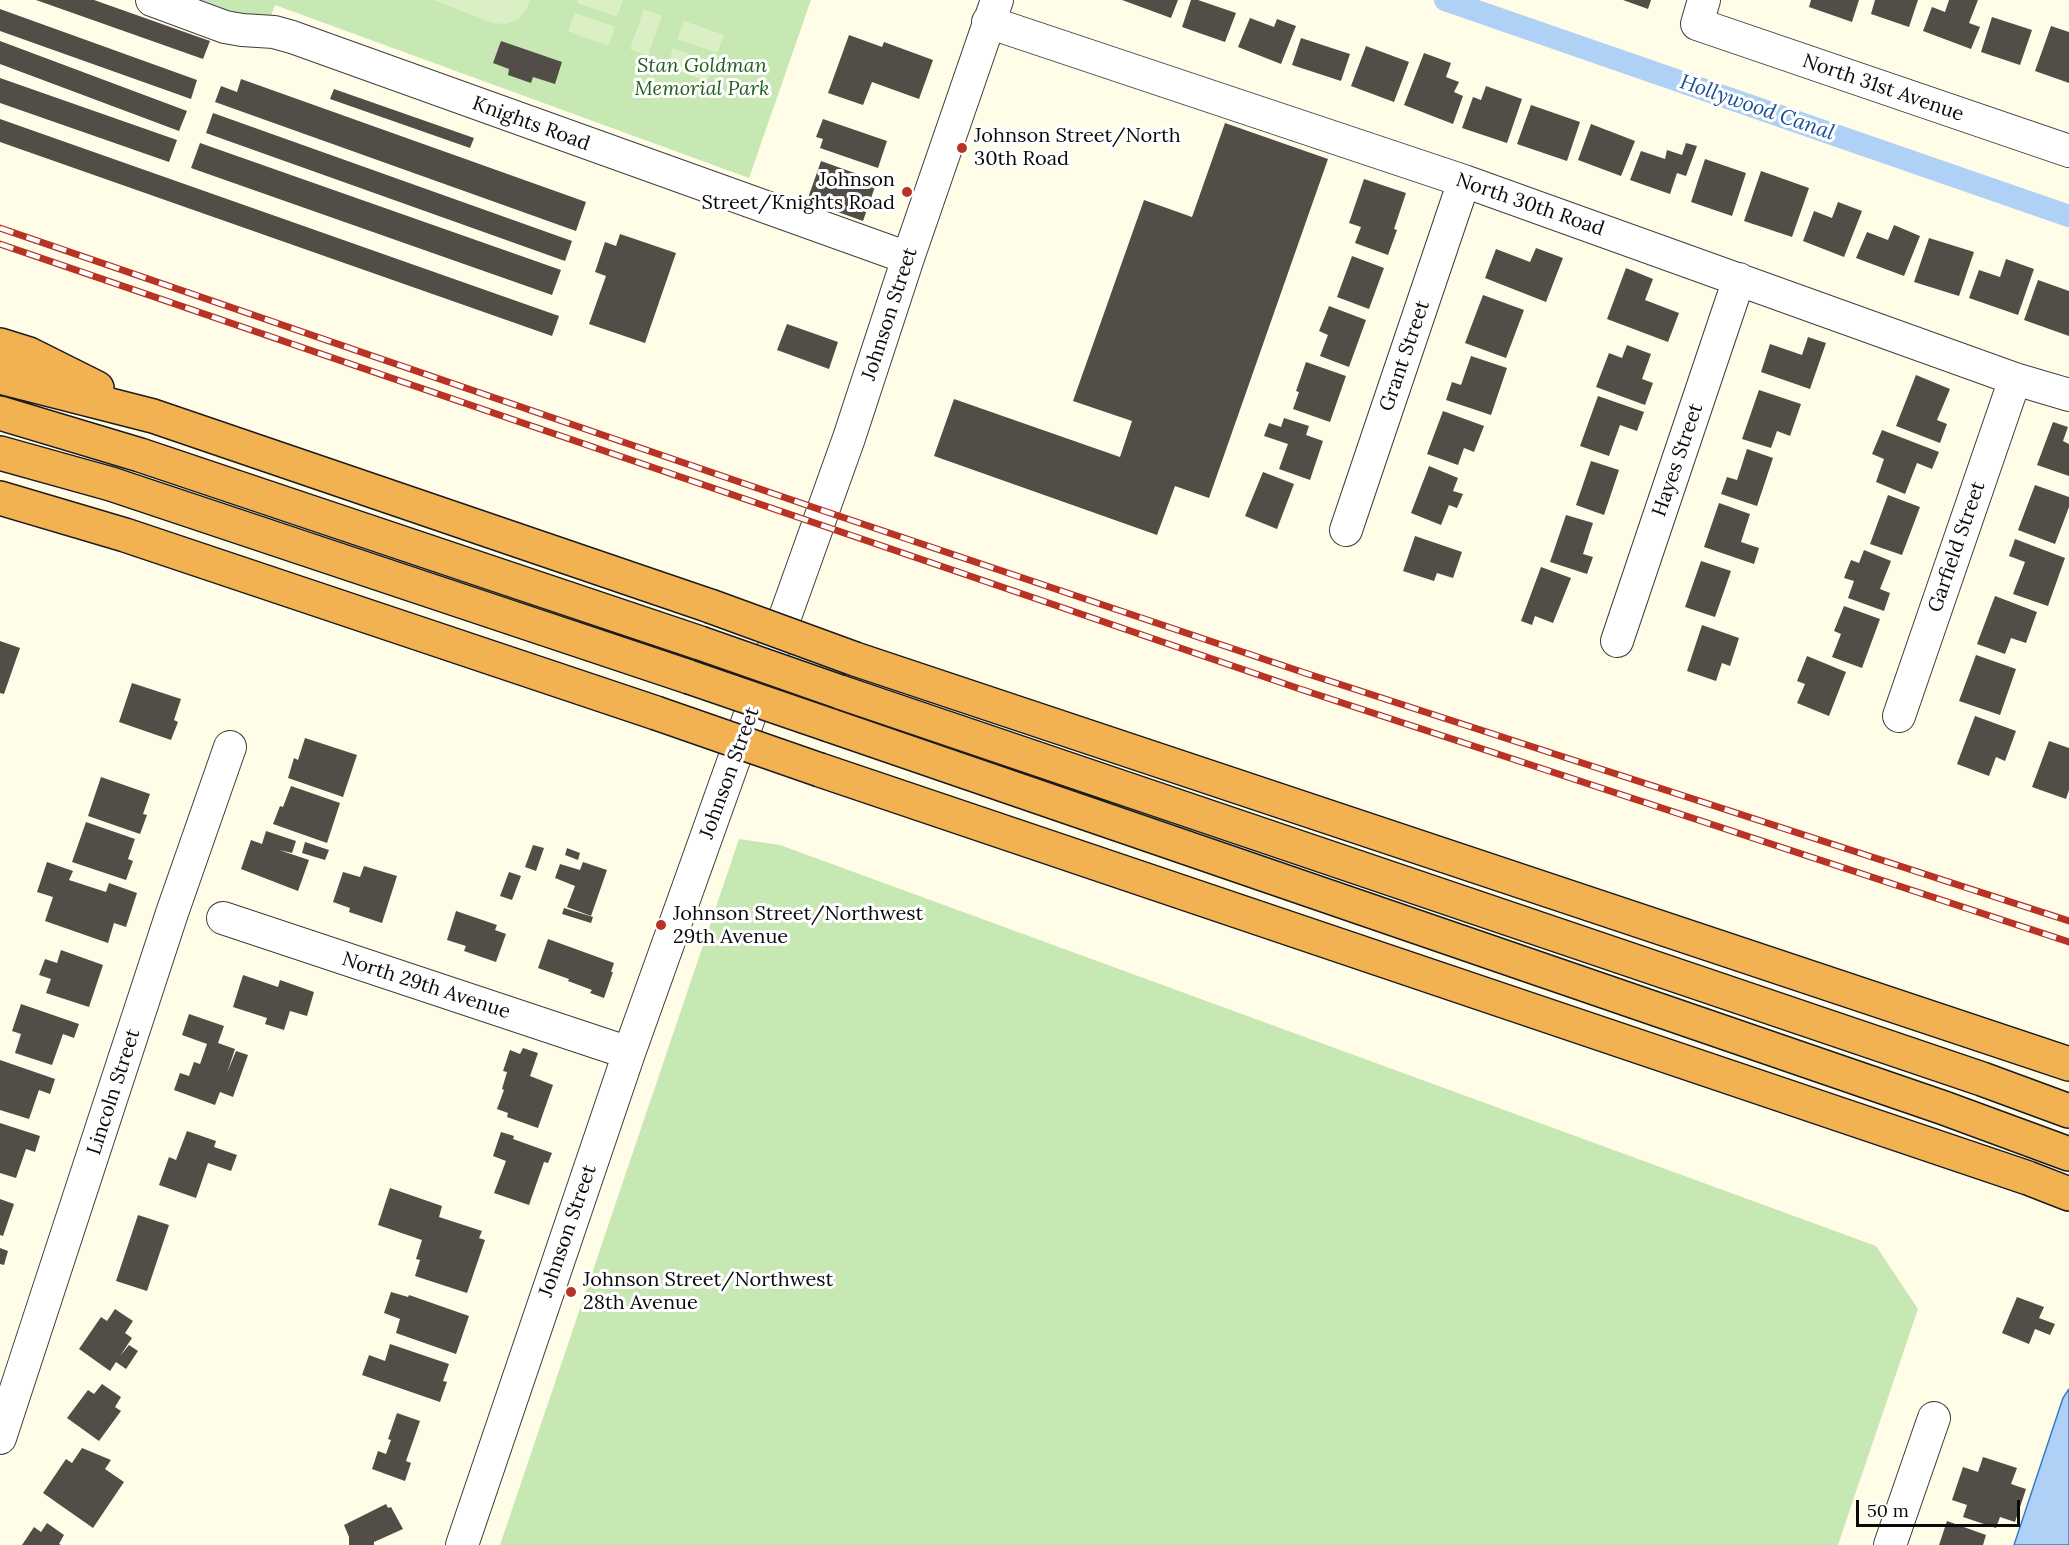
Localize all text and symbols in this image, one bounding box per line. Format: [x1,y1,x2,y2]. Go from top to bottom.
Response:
street label: North 31st Avenue [1799,49,1967,127]
park label: Stan Goldman Memorial Park [635,54,769,101]
water label: Hollywood Canal [1676,70,1838,146]
street label: Knights Road [469,92,593,156]
place label: Johnson Street/North 30th Road [974,124,1181,171]
marker: Johnson Street/North 30th Road [955,141,969,155]
place label: Johnson Street/Knights Road [702,168,895,215]
street label: North 30th Road [1453,168,1607,242]
marker: Johnson Street/Knights Road [900,185,914,199]
street label: Johnson Street [857,245,923,383]
street label: Grant Street [1375,297,1435,415]
street label: Hayes Street [1647,400,1709,520]
street label: Garfield Street [1923,478,1991,616]
street label: Johnson Street [695,704,765,842]
place label: Johnson Street/Northwest 29th Avenue [673,902,923,949]
marker: Johnson Street/Northwest 29th Avenue [654,918,668,932]
street label: North 29th Avenue [339,947,513,1025]
street label: Lincoln Street [82,1026,146,1158]
street label: Johnson Street [534,1162,602,1300]
place label: Johnson Street/Northwest 28th Avenue [583,1268,833,1315]
marker: Johnson Street/Northwest 28th Avenue [564,1285,578,1299]
scale bar [1859,1488,2022,1526]
text: 50 m [1867,1499,1909,1522]

